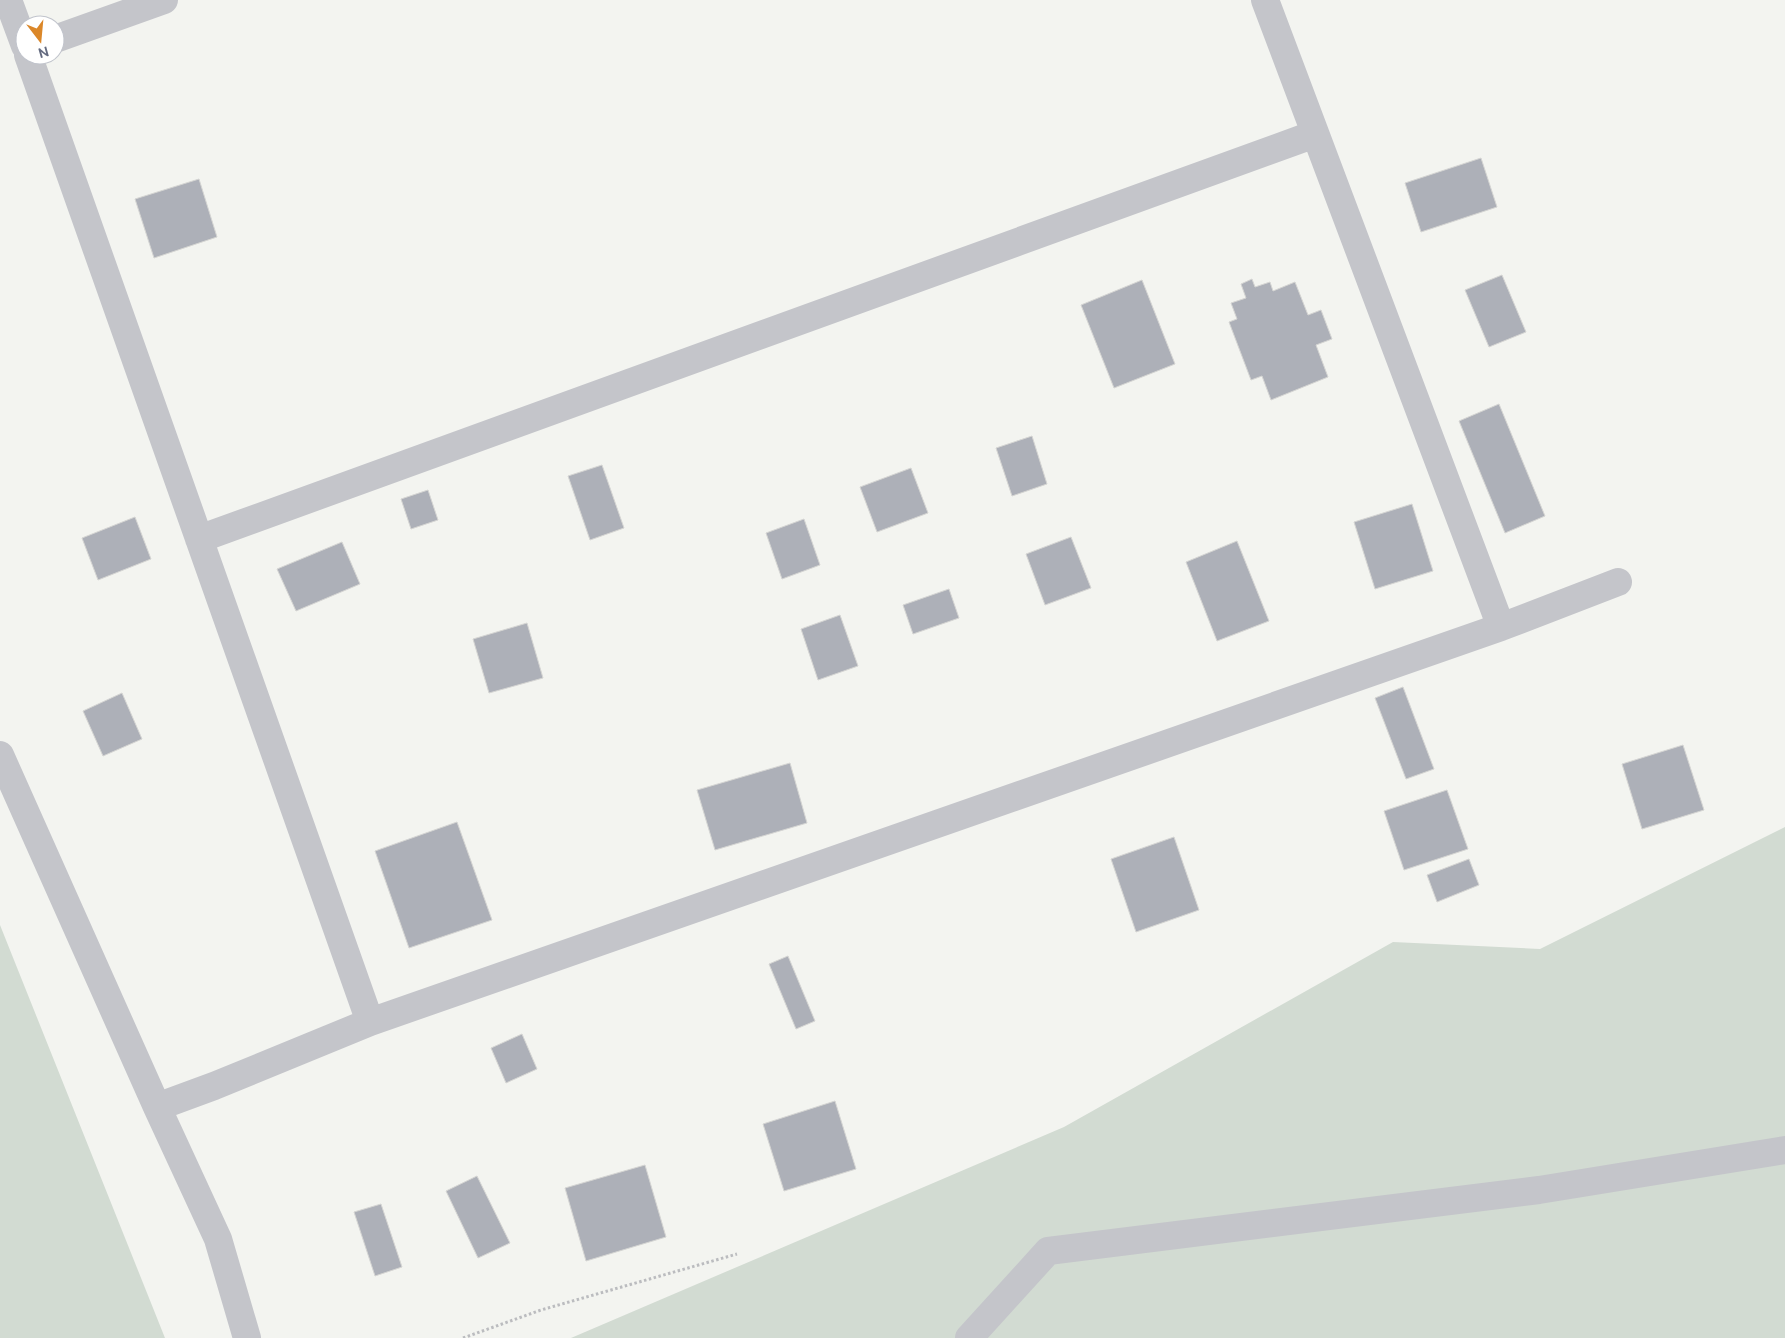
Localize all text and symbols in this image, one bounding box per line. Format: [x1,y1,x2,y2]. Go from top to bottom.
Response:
north arrow [15,15,65,65]
text: N [36,43,51,62]

